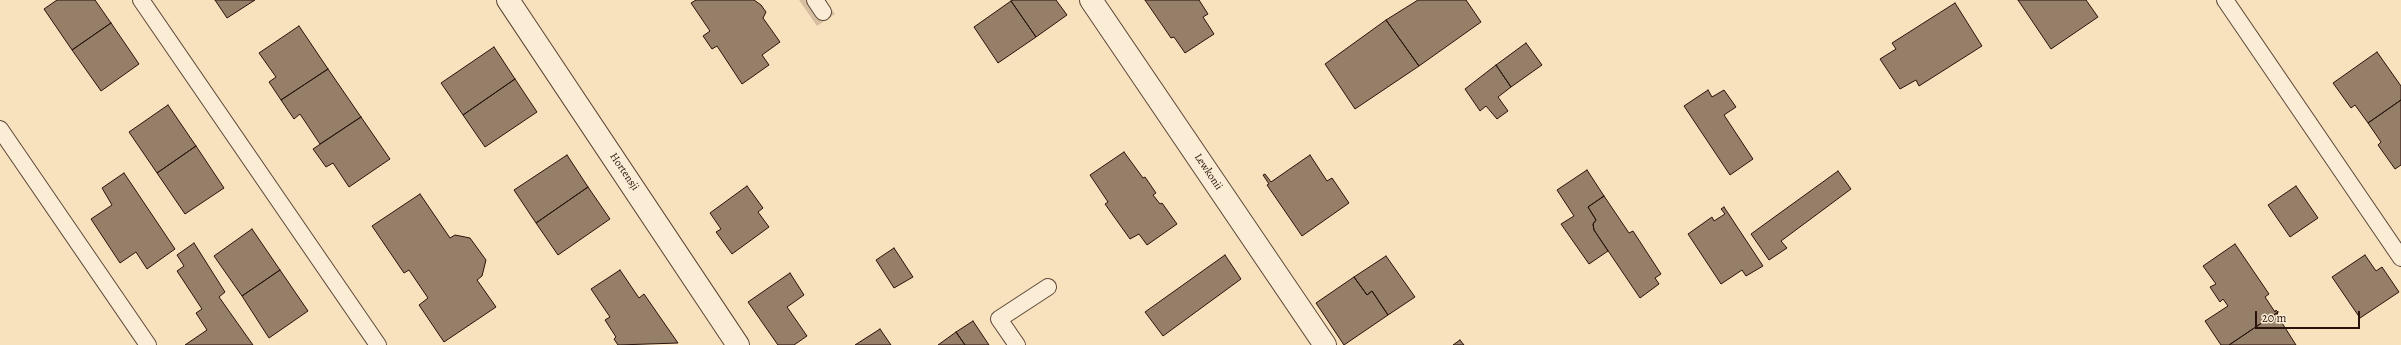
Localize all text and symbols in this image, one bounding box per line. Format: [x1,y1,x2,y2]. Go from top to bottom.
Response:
street label: Hortensji [607,151,641,193]
street label: Lewkonii [1191,151,1225,193]
scale bar [2257,303,2362,329]
text: 20 m [2262,310,2286,326]

